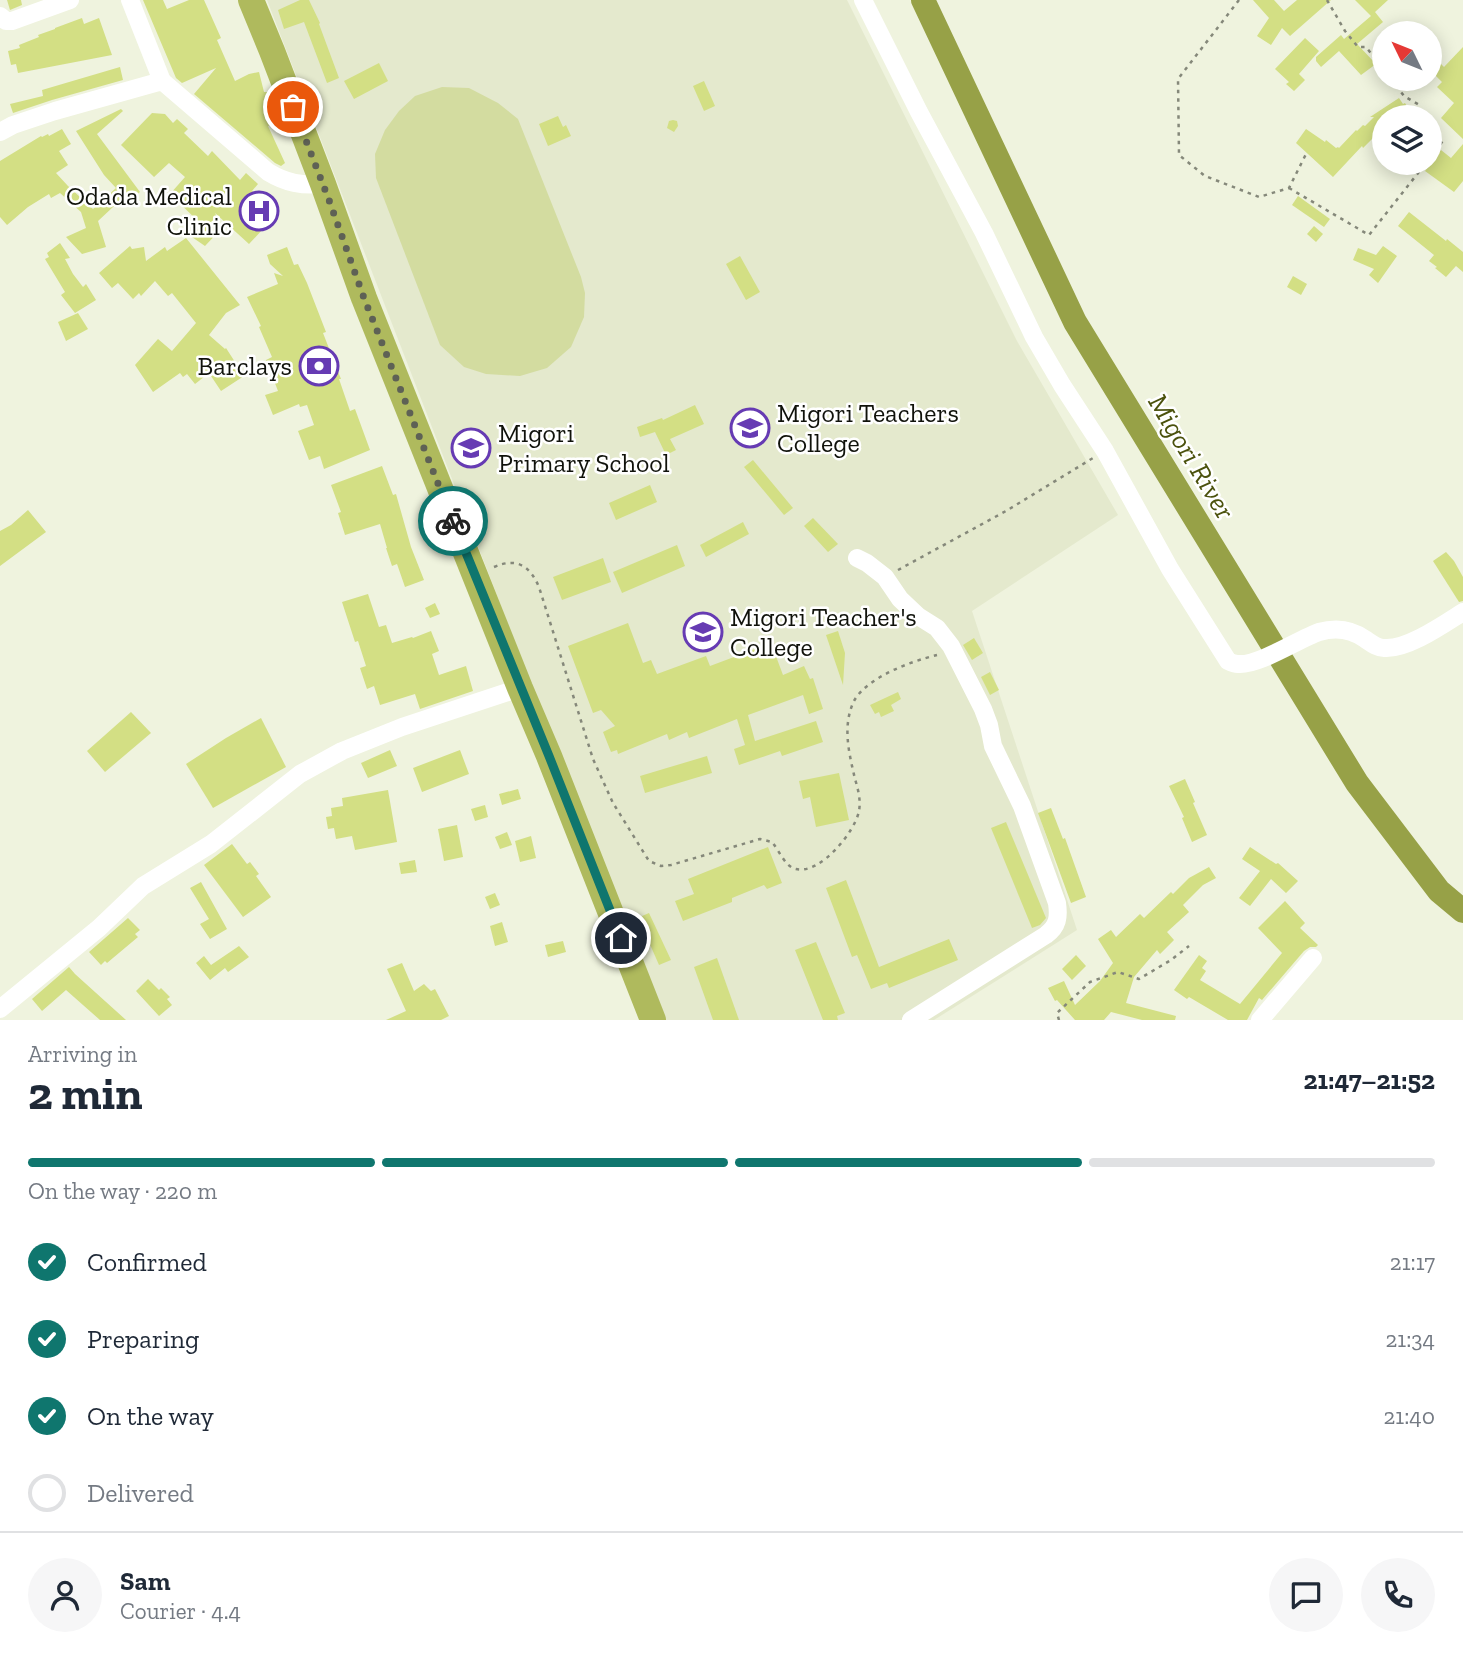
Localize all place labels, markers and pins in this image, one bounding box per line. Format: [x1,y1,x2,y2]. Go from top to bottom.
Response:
pin [263,77,323,137]
place label: Odada Medical Clinic [66,180,232,242]
hospital icon: Odada Medical Clinic [238,190,280,232]
bank icon: Barclays [298,345,340,387]
place label: Barclays [198,350,292,382]
place label: Migori Teachers College [777,397,959,459]
school or university icon: Migori Teachers College [729,407,771,449]
place label: Migori Primary School [498,417,670,479]
school or university icon: Migori Primary School [450,427,492,469]
place label: Migori Teacher's College [730,601,917,663]
school or university icon: Migori Teacher's College [682,611,724,653]
pin [591,908,651,968]

